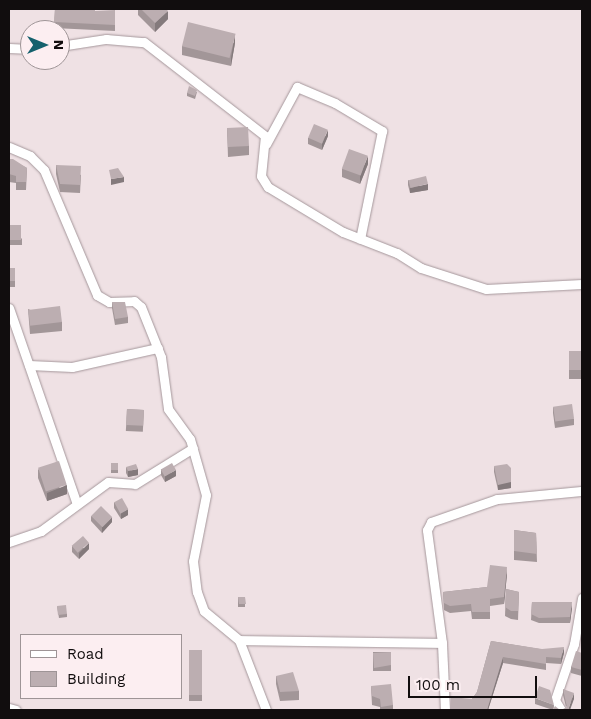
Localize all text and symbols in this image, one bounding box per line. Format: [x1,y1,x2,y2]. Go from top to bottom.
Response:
north arrow [20,20,70,70]
text: N [51,40,67,50]
legend [20,634,182,699]
text: Road [67,645,104,663]
scale bar [411,666,540,698]
text: Building [67,670,125,688]
text: 100 m [416,676,460,694]

